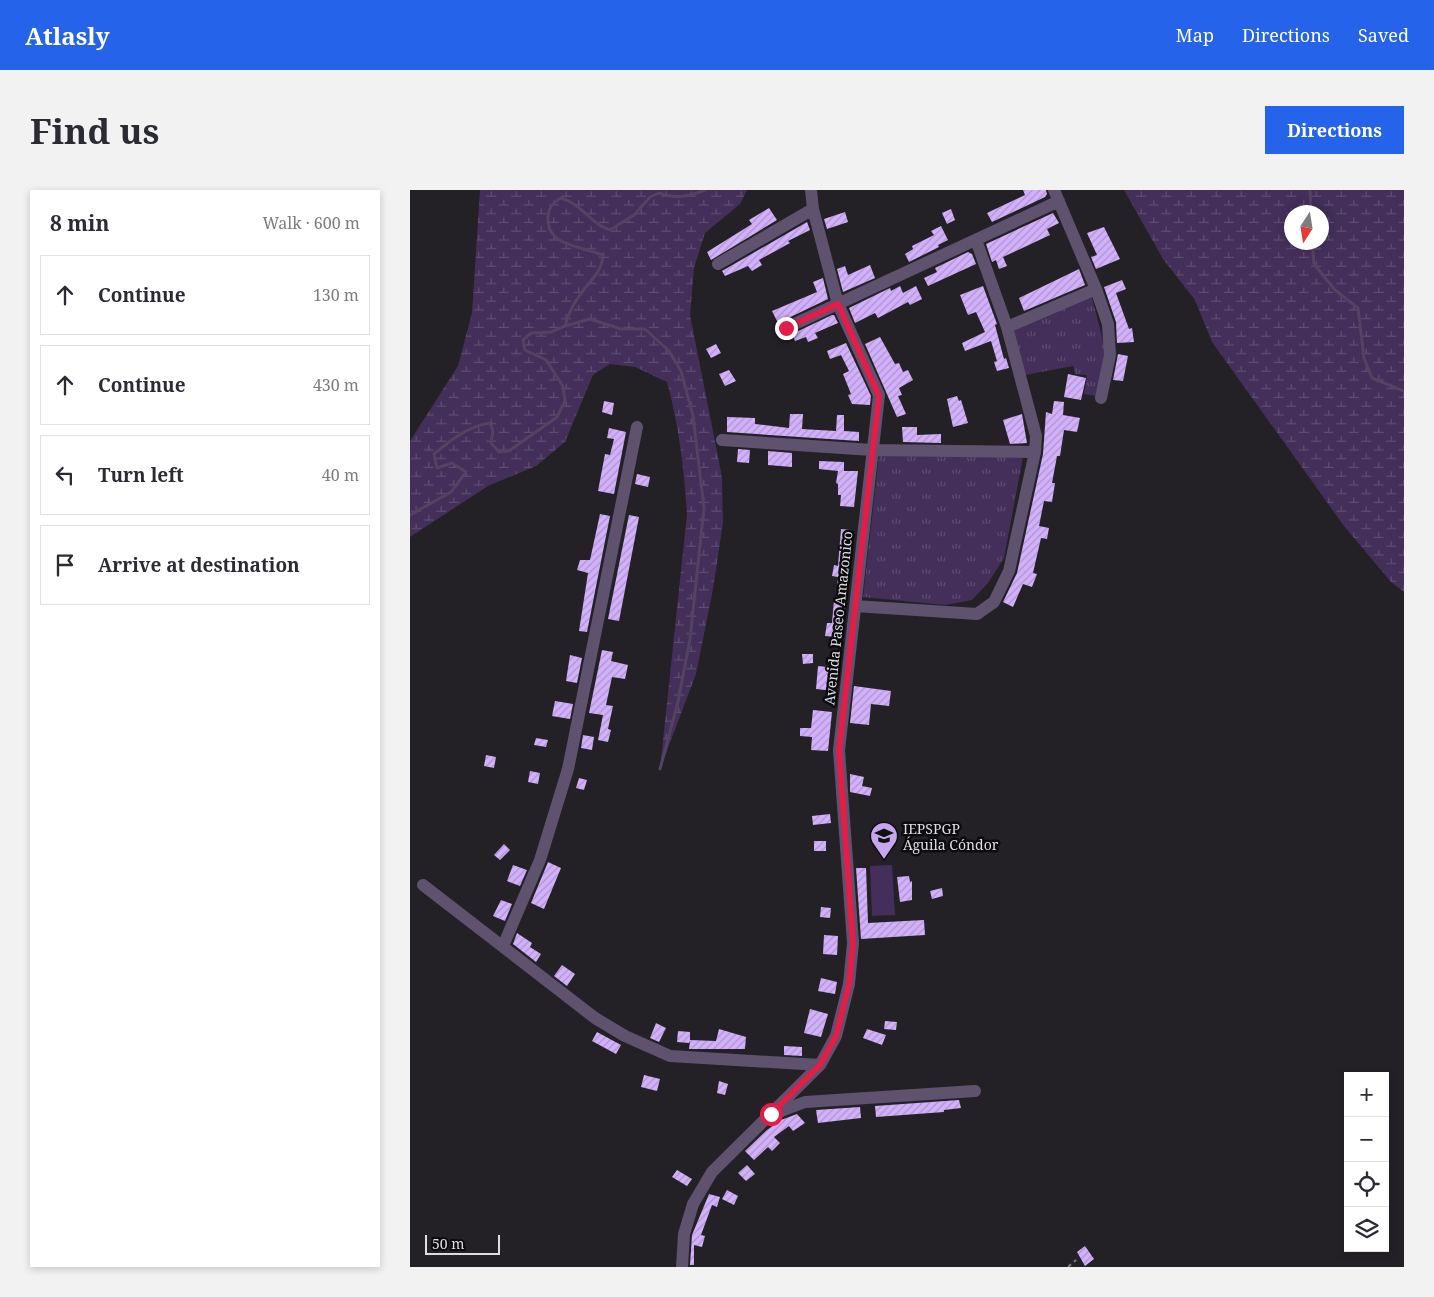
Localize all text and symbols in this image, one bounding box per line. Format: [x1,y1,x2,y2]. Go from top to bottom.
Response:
text: Atlasly [25,19,110,52]
text: Map [1176,23,1214,47]
text: Directions [1242,23,1330,47]
text: Saved [1358,23,1409,47]
button: Directions [1265,106,1404,154]
text: Find us [30,107,159,154]
north arrow [1284,205,1329,250]
text: 8 min [50,209,109,237]
text: Walk · 600 m [263,212,360,234]
icon: ahead [51,281,79,309]
text: Continue [98,282,186,308]
text: 130 m [313,284,359,306]
route end [775,317,798,340]
icon: ahead [51,371,79,399]
text: Continue [98,372,186,398]
text: 430 m [313,374,359,396]
icon: left [51,461,79,489]
text: Turn left [98,462,184,488]
text: 40 m [322,464,359,486]
street label: Avenida Paseo Amazonico [819,530,857,706]
icon: arrive [51,551,79,579]
text: Arrive at destination [98,552,300,578]
place label: IEPSPGP Águila Cóndor [903,819,999,854]
school or university icon: IEPSPGP Águila Cóndor [869,821,899,860]
map controls [1344,1072,1389,1252]
button: + [1344,1072,1389,1117]
route start [760,1103,783,1126]
button: − [1344,1117,1389,1162]
button: locate [1344,1162,1389,1207]
button: layers [1344,1207,1389,1252]
scale bar [425,1232,500,1255]
text: 50 m [432,1234,465,1253]

